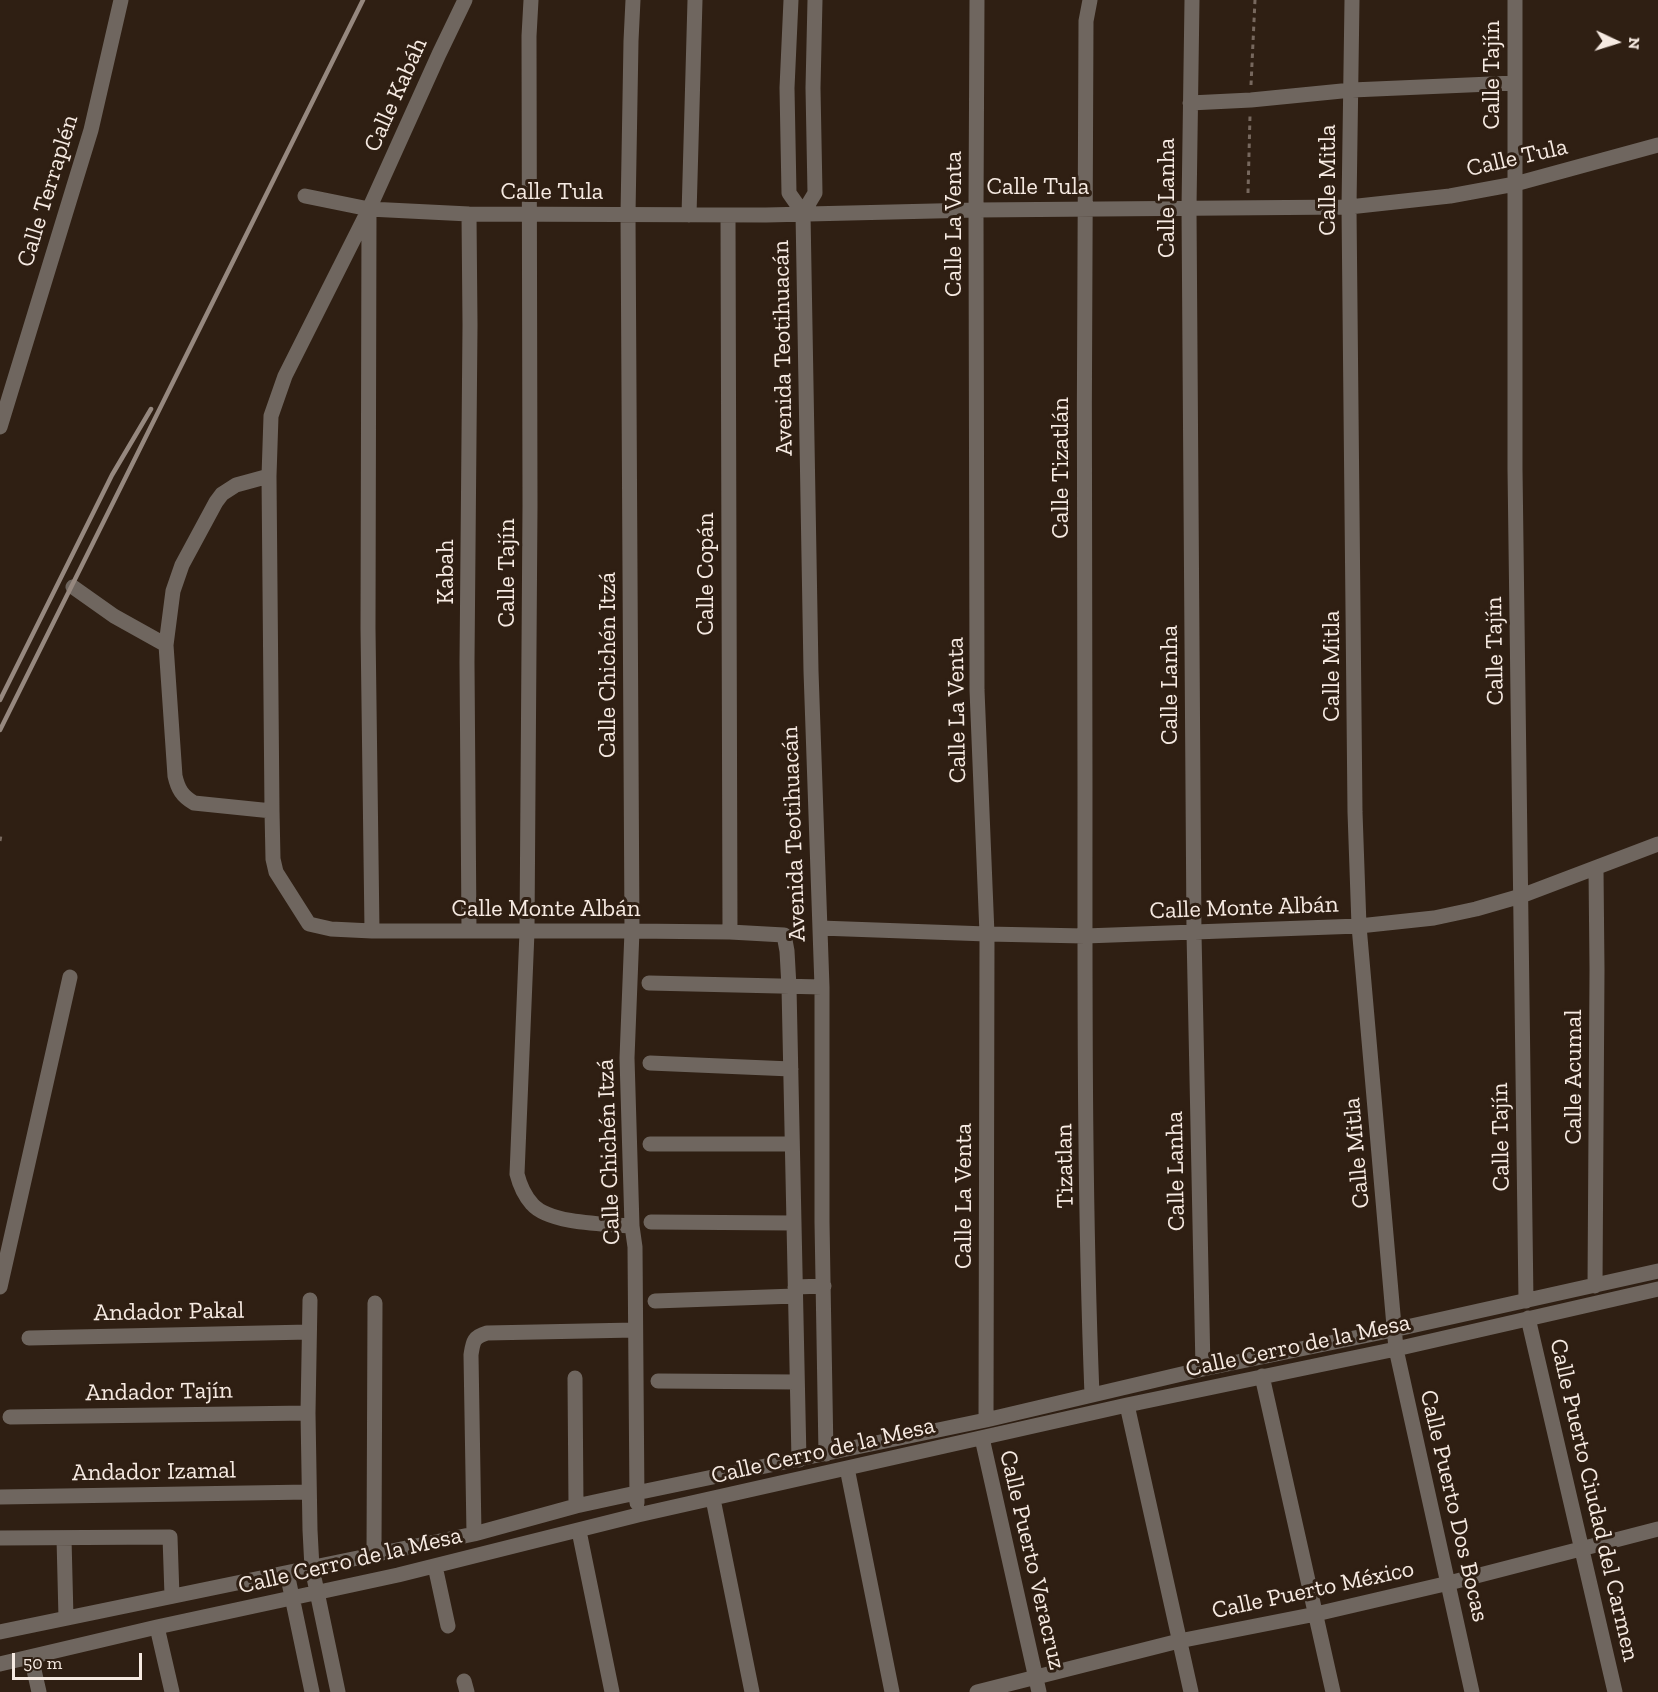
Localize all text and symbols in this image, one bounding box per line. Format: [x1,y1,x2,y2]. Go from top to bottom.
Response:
north arrow [1586,12,1646,72]
street label: Calle Tajín [1478,21,1506,129]
street label: Calle Kabáh [358,34,434,156]
text: N [1625,37,1644,50]
street label: Calle Terraplén [11,111,85,271]
street label: Calle Mitla [1314,124,1342,236]
street label: Calle Tula [1464,132,1570,184]
street label: Calle Lanha [1153,138,1181,258]
street label: Calle La Venta [940,151,968,297]
street label: Calle Tula [987,173,1089,201]
street label: Calle Tula [501,178,603,206]
street label: Avenida Teotihuacán [767,240,799,456]
street label: Calle Tizatlán [1047,397,1075,539]
street label: Calle Copán [692,513,720,635]
street label: Calle Tajín [493,519,521,627]
street label: Kabah [432,540,460,604]
street label: Calle Chichén Itzá [594,572,622,758]
street label: Calle Tajín [1480,596,1510,706]
street label: Calle Mitla [1318,610,1346,722]
street label: Calle Lanha [1156,625,1184,745]
street label: Calle La Venta [941,637,973,783]
street label: Avenida Teotihuacán [776,726,812,942]
street label: Calle Monte Albán [1149,890,1339,926]
street label: Calle Monte Albán [452,895,640,923]
street label: Calle Acumal [1560,1009,1588,1145]
street label: Calle Chichén Itzá [591,1058,627,1246]
street label: Calle Tajín [1486,1082,1516,1192]
street label: Calle Mitla [1338,1096,1376,1210]
street label: Calle Lanha [1161,1111,1191,1231]
street label: Calle La Venta [950,1123,978,1269]
street label: Tizatlan [1050,1123,1080,1209]
street label: Andador Pakal [93,1296,245,1328]
street label: Calle Cerro de la Mesa [1183,1308,1413,1384]
street label: Calle Puerto Ciudad del Carmen [1543,1336,1645,1664]
street label: Andador Tajín [85,1376,233,1408]
street label: Calle Puerto Dos Bocas [1413,1387,1495,1625]
street label: Calle Cerro de la Mesa [708,1411,938,1491]
street label: Calle Puerto Veracruz [993,1447,1071,1673]
street label: Andador Izamal [72,1456,236,1488]
street label: Calle Cerro de la Mesa [235,1521,465,1601]
street label: Calle Puerto México [1209,1555,1417,1625]
scale bar [15,1641,146,1679]
text: 50 m [23,1652,62,1674]

